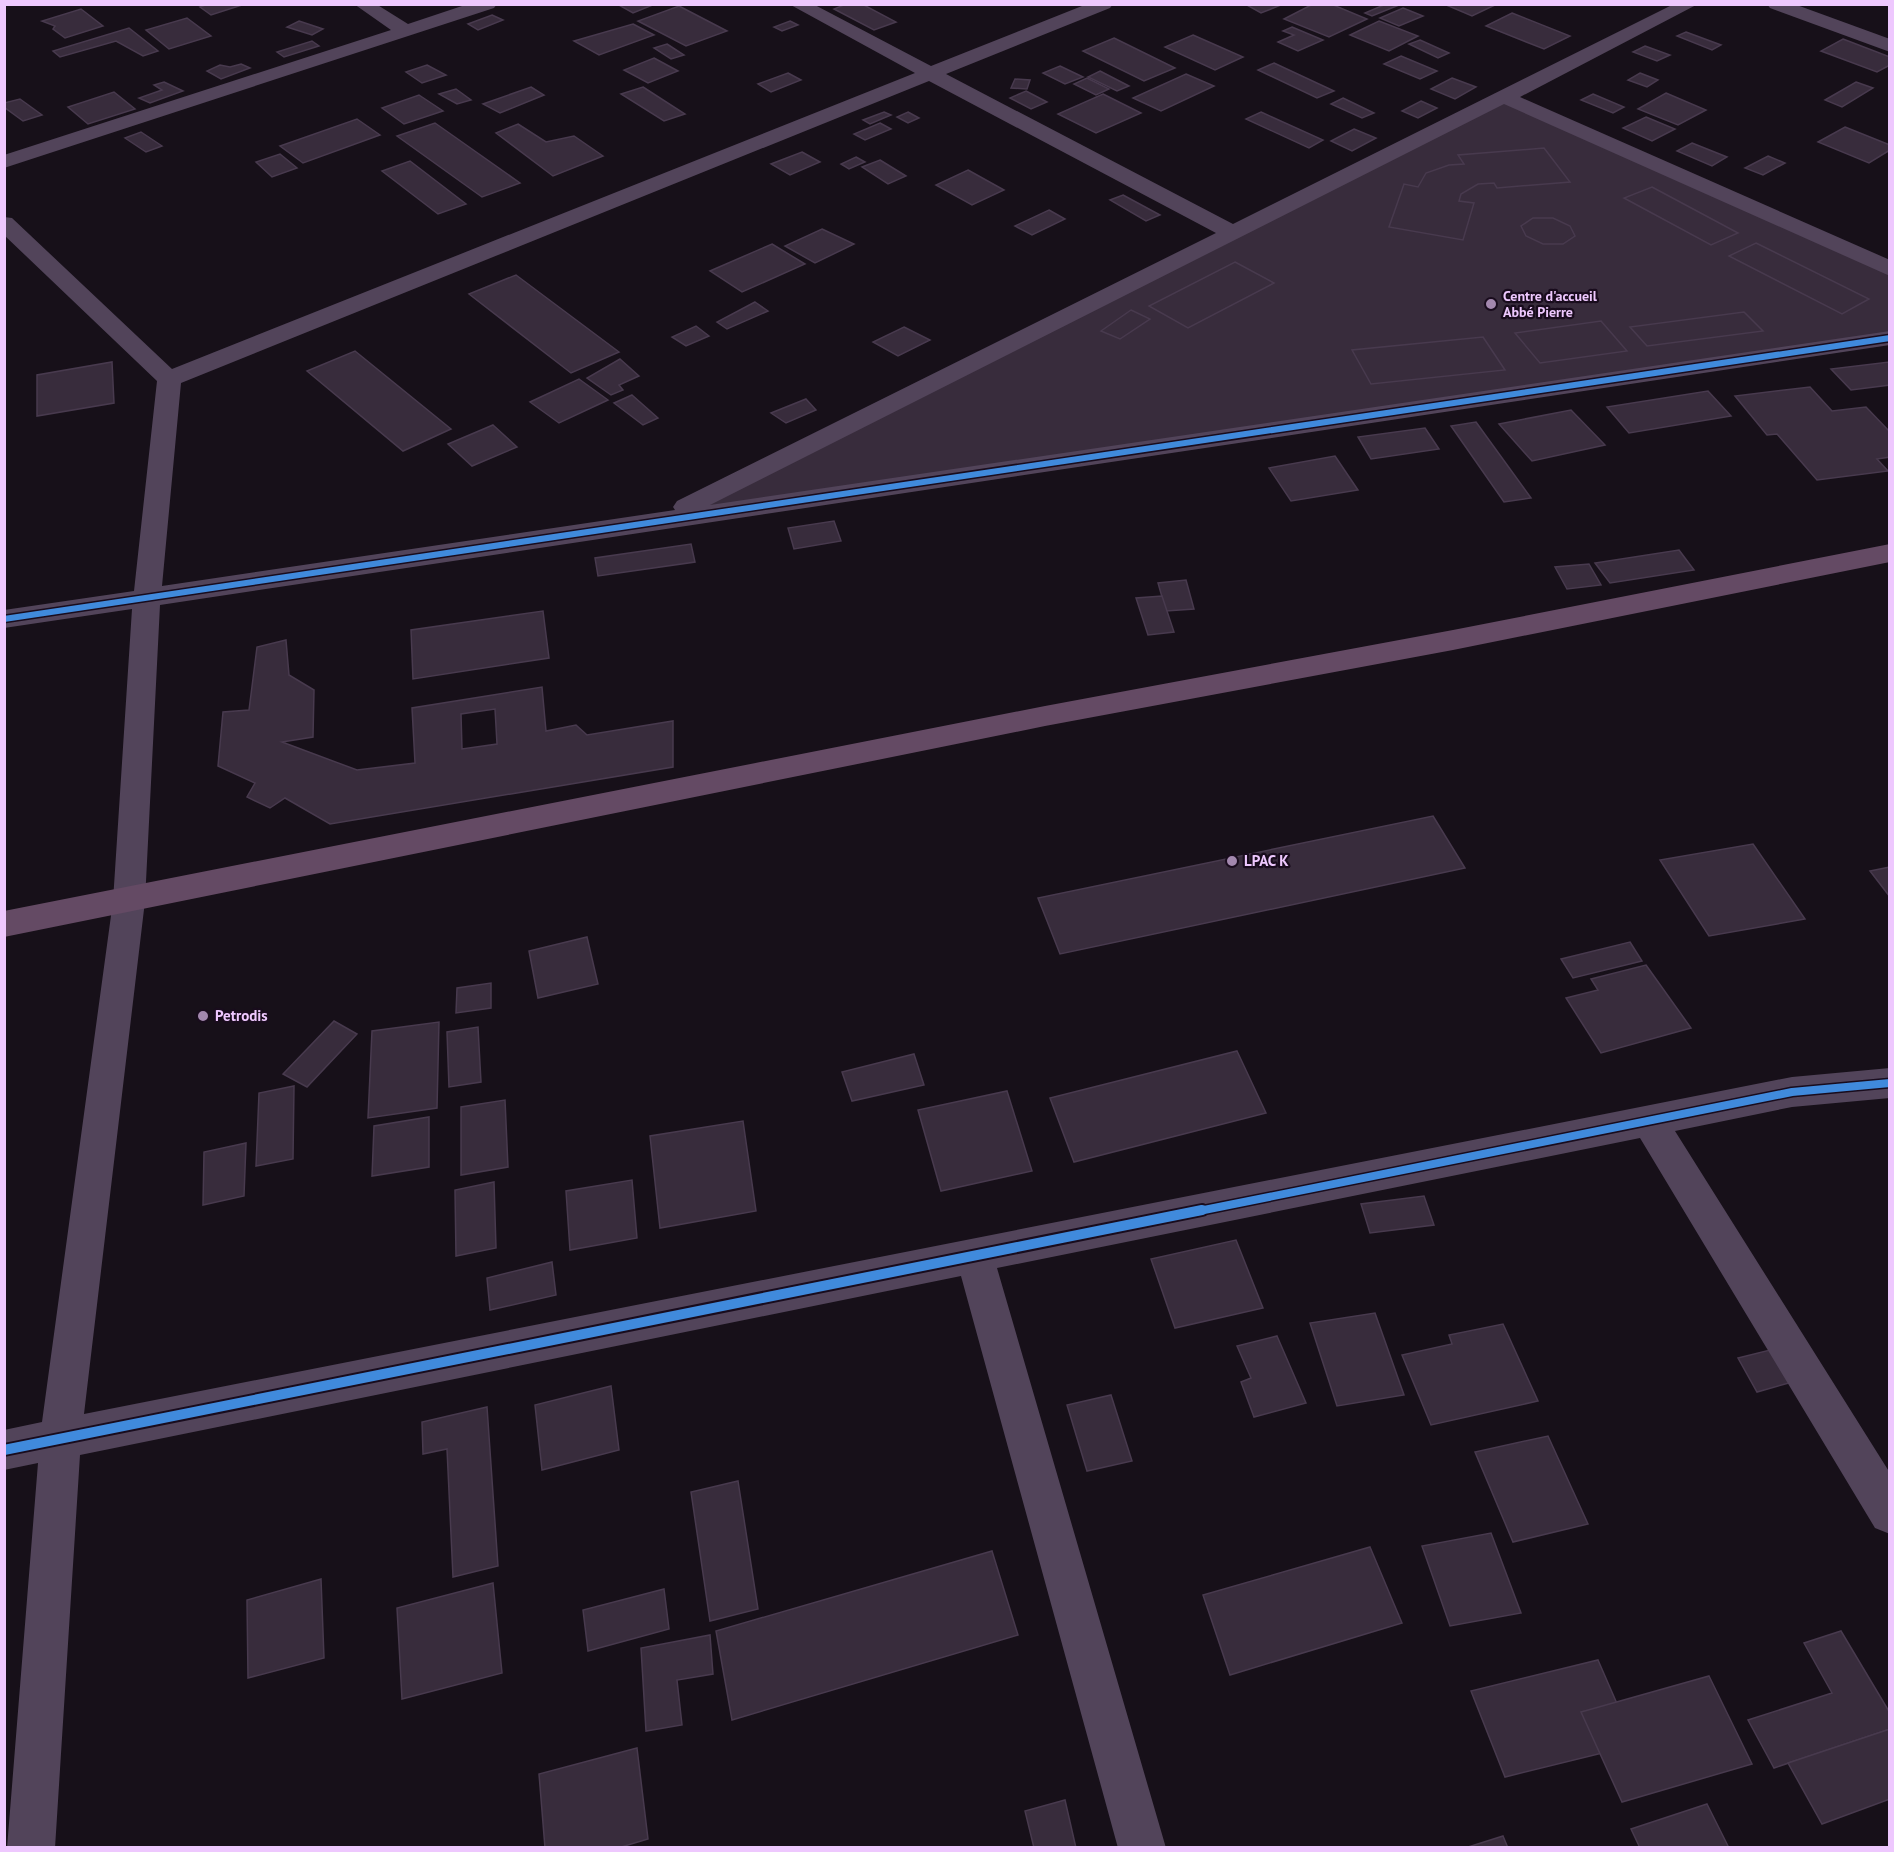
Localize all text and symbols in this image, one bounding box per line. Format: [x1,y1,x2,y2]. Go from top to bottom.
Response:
place label: Centre d'accueil Abbé Pierre [1503,287,1598,321]
marker: Centre d'accueil Abbé Pierre [1484,297,1498,311]
place label: LPAC K [1244,851,1289,870]
marker: LPAC K [1225,854,1239,868]
place label: Petrodis [215,1006,268,1025]
marker: Petrodis [196,1009,210,1023]

